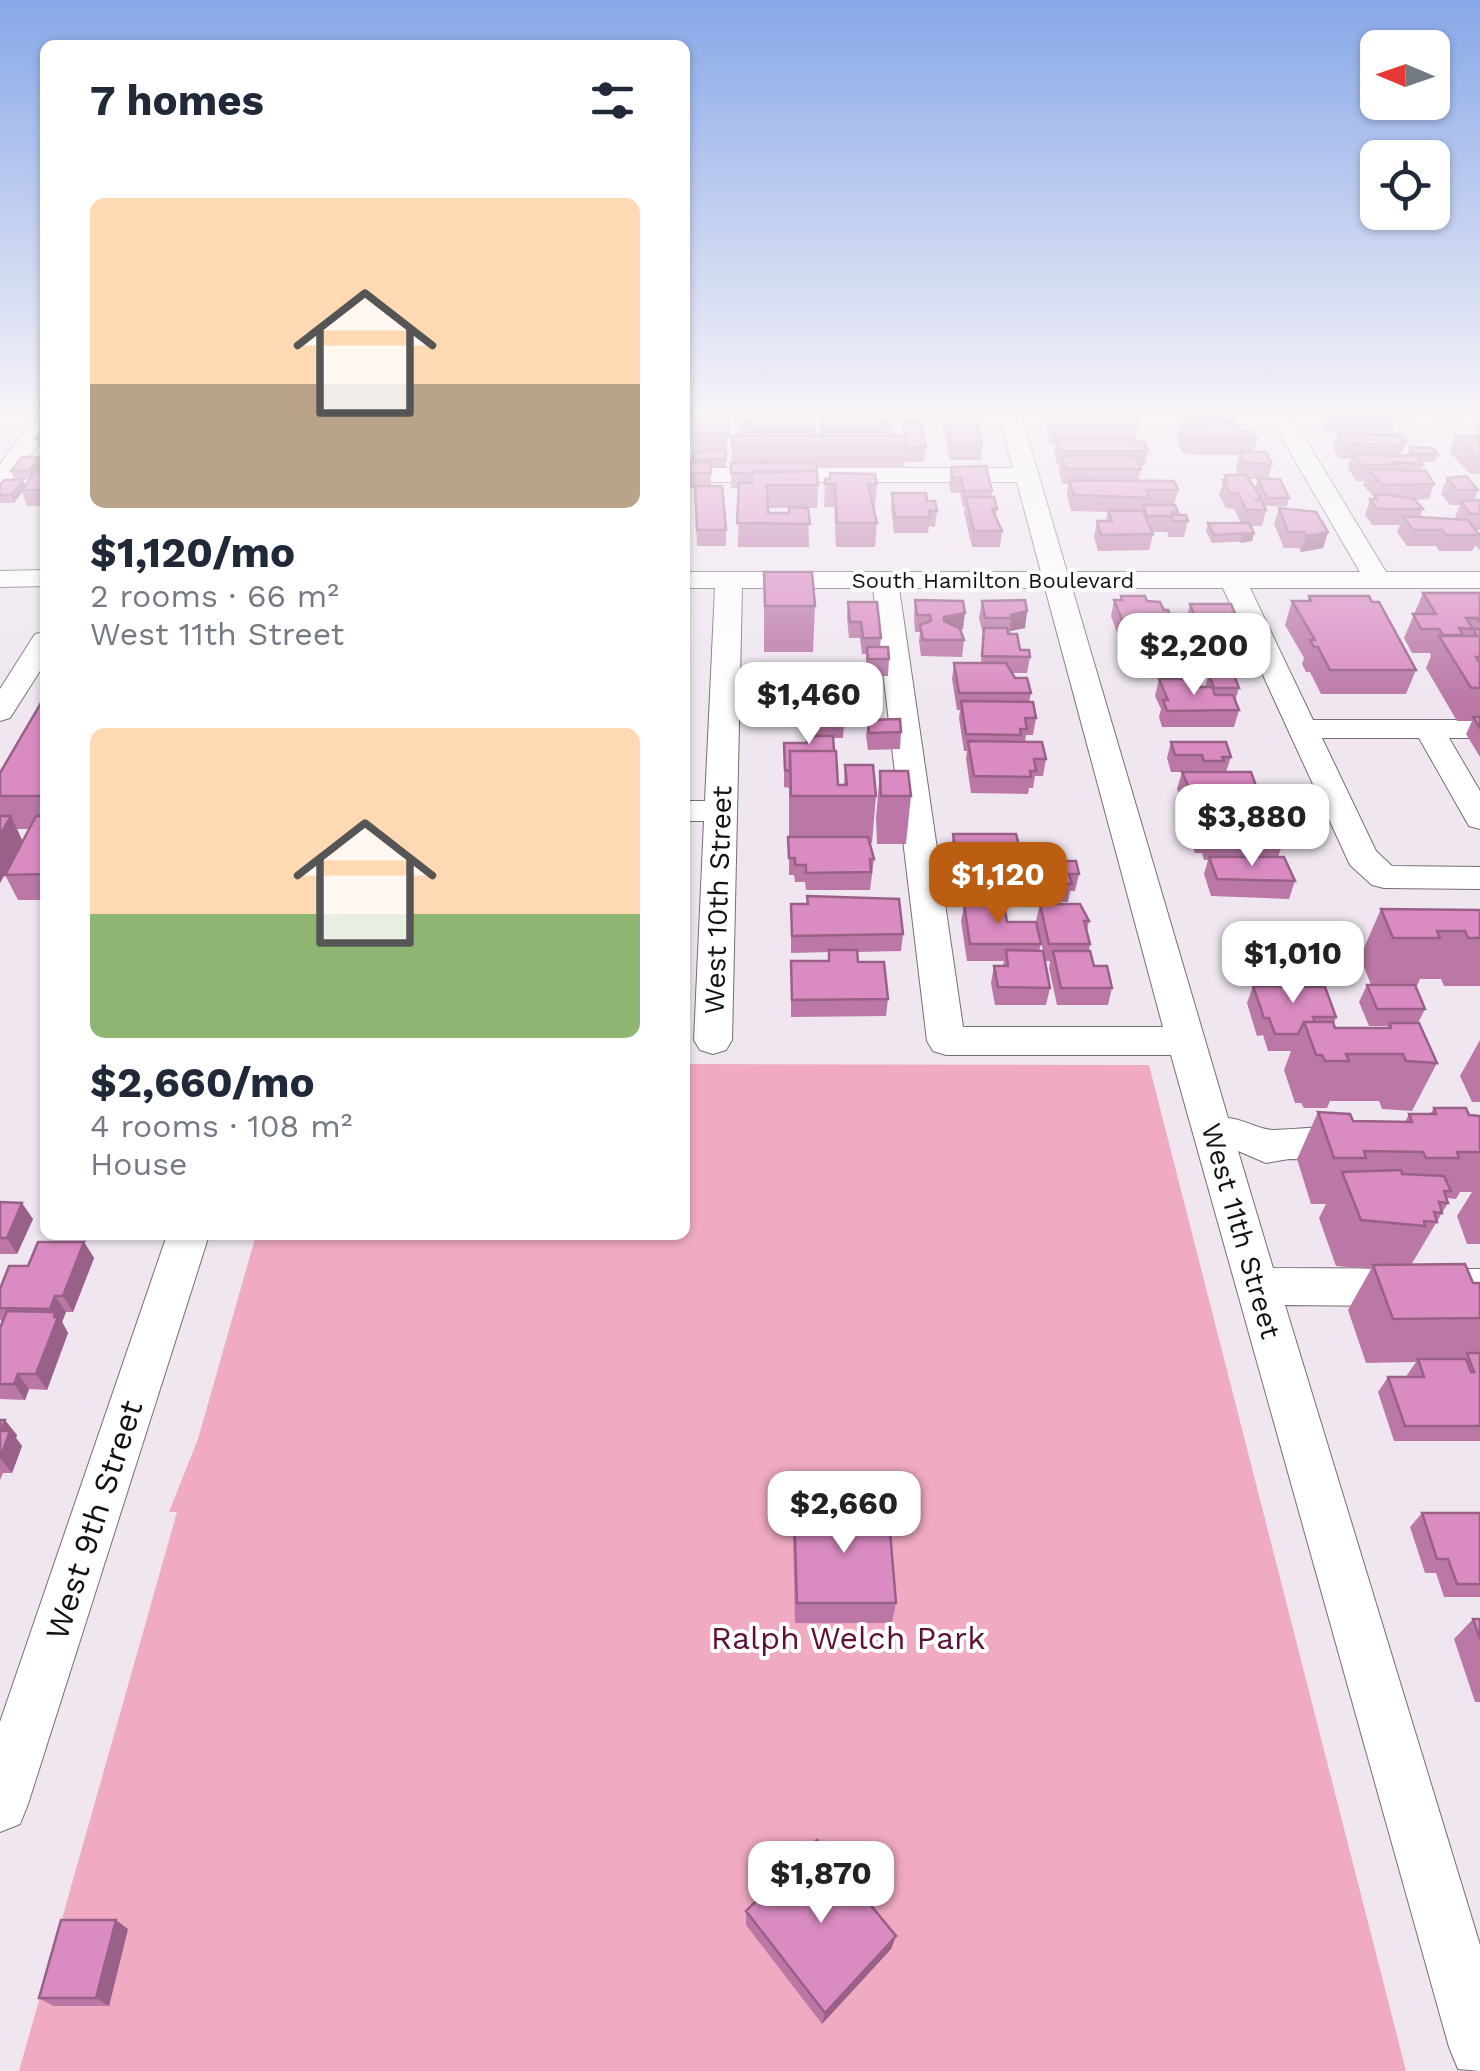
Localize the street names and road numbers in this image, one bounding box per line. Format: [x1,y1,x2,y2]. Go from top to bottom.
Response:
street label: South Hamilton Boulevard [852,568,1134,593]
street label: West 10th Street [698,785,738,1015]
street label: West 11th Street [1194,1120,1288,1343]
street label: West 9th Street [37,1395,151,1645]

